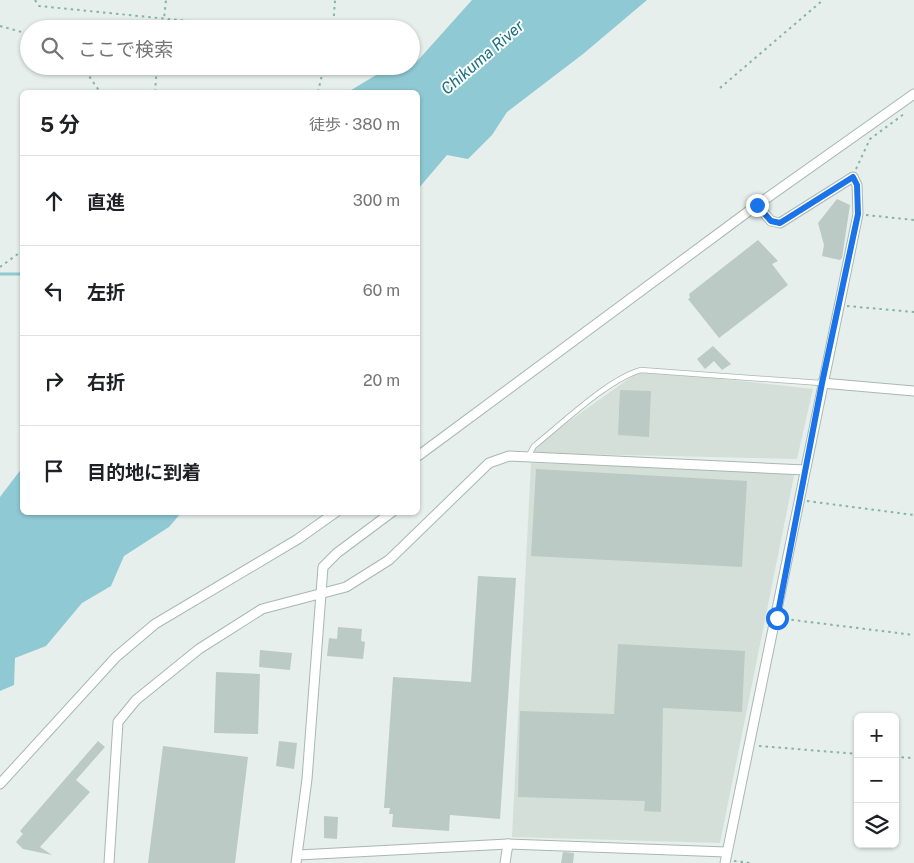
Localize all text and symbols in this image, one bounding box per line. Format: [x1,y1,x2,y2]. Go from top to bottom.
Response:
water label: Chikuma River [437,16,528,98]
search box [20,20,420,75]
icon: search [38,34,66,62]
text: ここで検索 [78,38,173,60]
text: 5 分 [40,112,80,137]
text: 徒歩 · 380 m [309,115,400,134]
icon: ahead [40,187,68,215]
text: 直進 [87,191,125,213]
text: 300 m [353,191,400,210]
route end [746,194,769,217]
icon: left [40,277,68,305]
text: 左折 [87,281,125,303]
text: 60 m [363,281,400,300]
icon: right [40,367,68,395]
text: 右折 [87,371,125,393]
text: 20 m [363,371,400,390]
icon: arrive [40,457,68,485]
text: 目的地に到着 [87,461,201,483]
route start [766,607,789,630]
map controls [854,713,899,848]
button: + [854,713,899,758]
button: − [854,758,899,803]
button: layers [854,803,899,848]

